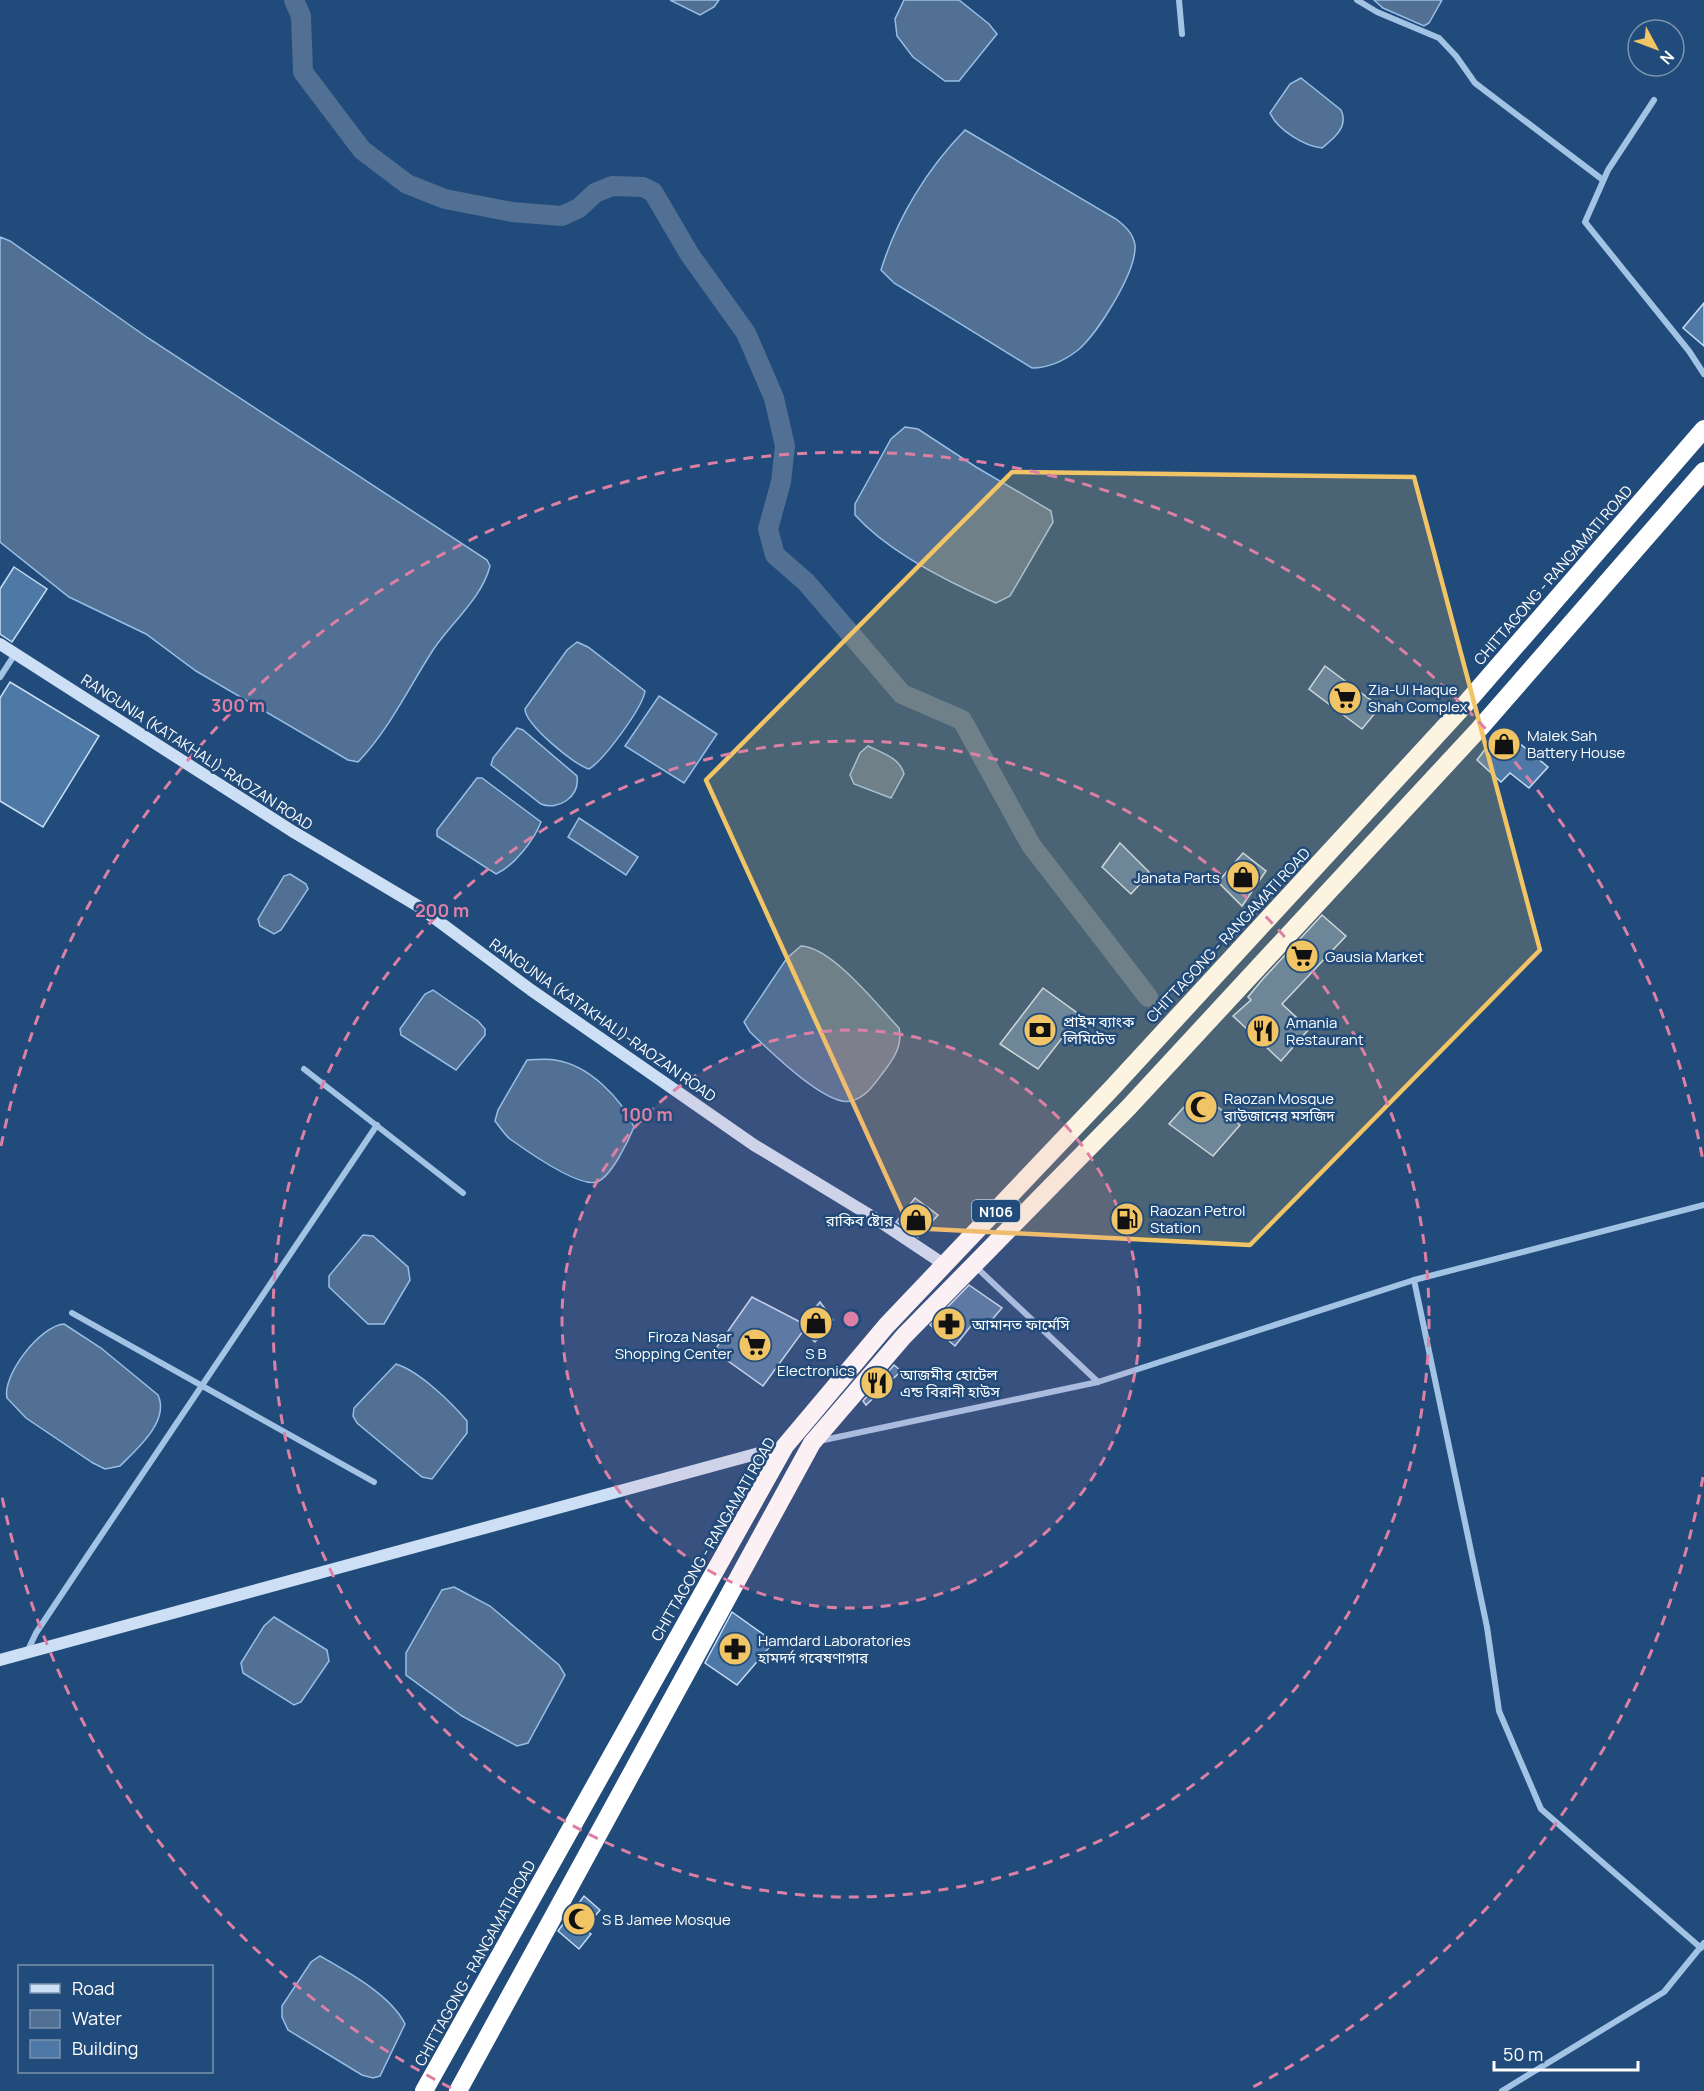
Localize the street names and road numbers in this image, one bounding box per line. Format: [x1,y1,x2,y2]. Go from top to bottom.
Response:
street label: CHITTAGONG - RANGAMATI ROAD [1469,481,1637,669]
street label: RANGUNIA (KATAKHALI)-RAOZAN ROAD [77,669,317,835]
street label: CHITTAGONG - RANGAMATI ROAD [1141,843,1315,1027]
street label: RANGUNIA (KATAKHALI)-RAOZAN ROAD [485,933,721,1107]
road number: N106 [972,1200,1020,1222]
street label: CHITTAGONG - RANGAMATI ROAD [646,1433,780,1645]
street label: CHITTAGONG - RANGAMATI ROAD [410,1856,540,2070]

